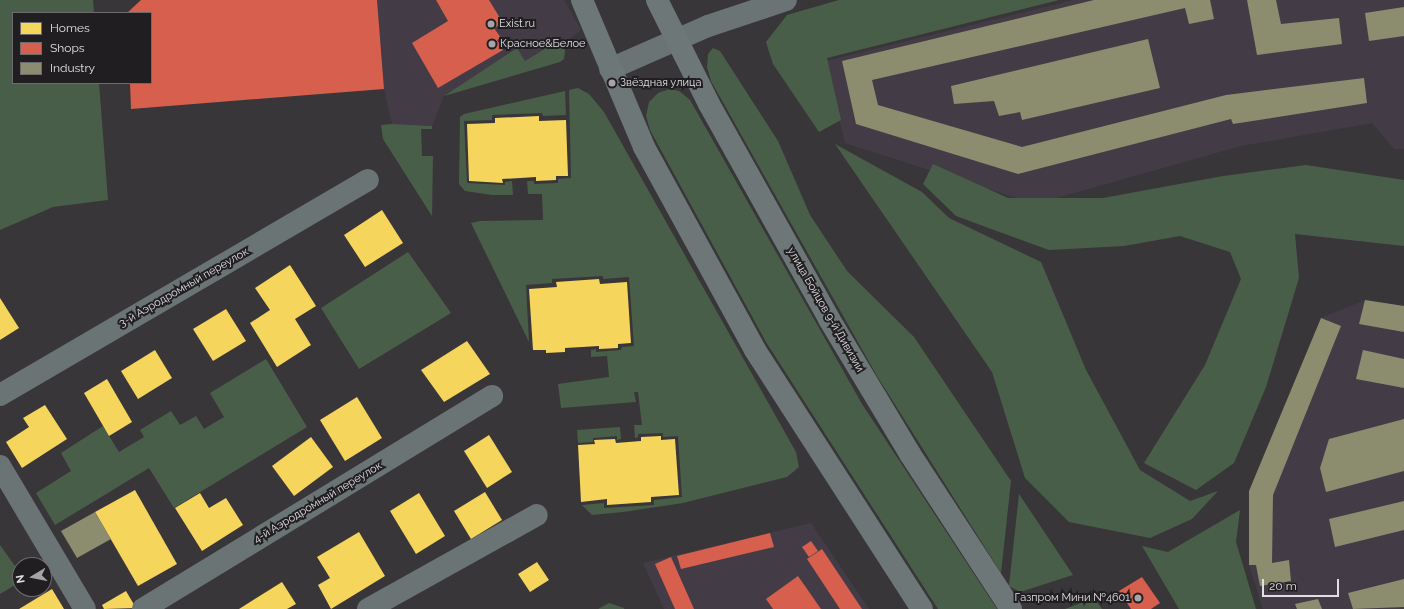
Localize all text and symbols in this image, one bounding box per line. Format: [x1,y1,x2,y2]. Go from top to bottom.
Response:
legend [12,12,152,84]
place label: Exist.ru [499,17,535,31]
marker: Exist.ru [486,19,496,29]
text: Homes [50,21,90,35]
place label: Красное&Белое [500,37,585,51]
marker: Красное&Белое [487,39,497,49]
text: Shops [50,41,85,55]
text: Industry [50,61,95,75]
place label: Звёздная улица [620,76,702,90]
marker: Звёздная улица [607,78,617,88]
street label: 3-й Аэродромный переулок [117,245,251,331]
street label: улица Бойцов 9-й Дивизии [784,245,866,375]
street label: 4-й Аэродромный переулок [251,459,385,547]
north arrow [12,557,52,597]
scale bar [1264,571,1341,597]
text: N [14,574,28,584]
text: 20 m [1269,579,1297,593]
place label: Газпром Мини №4601 [1015,591,1130,605]
marker: Газпром Мини №4601 [1133,593,1143,603]

